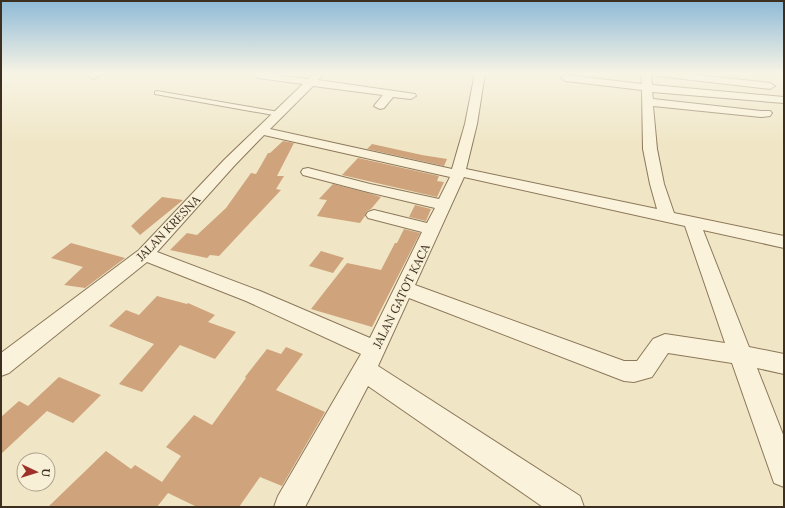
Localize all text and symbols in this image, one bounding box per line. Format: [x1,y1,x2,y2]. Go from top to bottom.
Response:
street label: JALAN KRESNA [132,192,203,265]
street label: JALAN GATOT KACA [369,241,433,352]
north arrow [16,452,56,492]
text: U [39,468,53,478]

